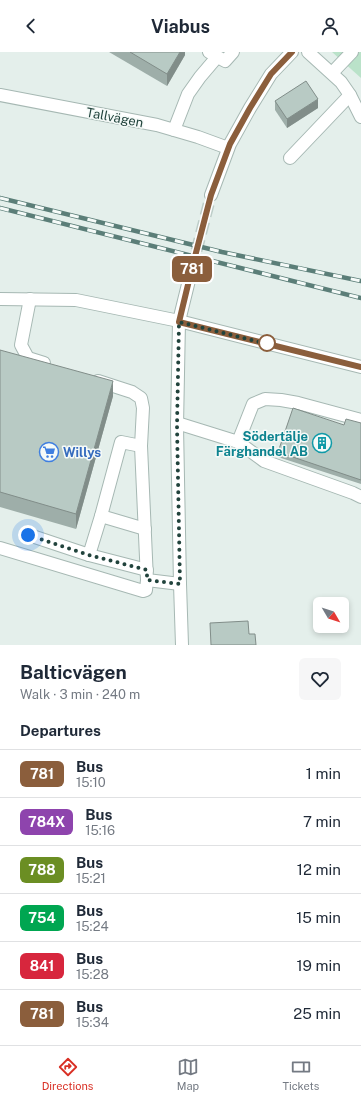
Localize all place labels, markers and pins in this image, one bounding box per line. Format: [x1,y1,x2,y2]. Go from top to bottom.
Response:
unlabelled marker [258,334,276,352]
place label: Södertälje Färghandel AB [216,429,308,459]
building icon: Södertälje Färghandel AB [311,432,333,454]
supermarket icon: Willys [38,441,60,463]
place label: Willys [63,445,101,460]

